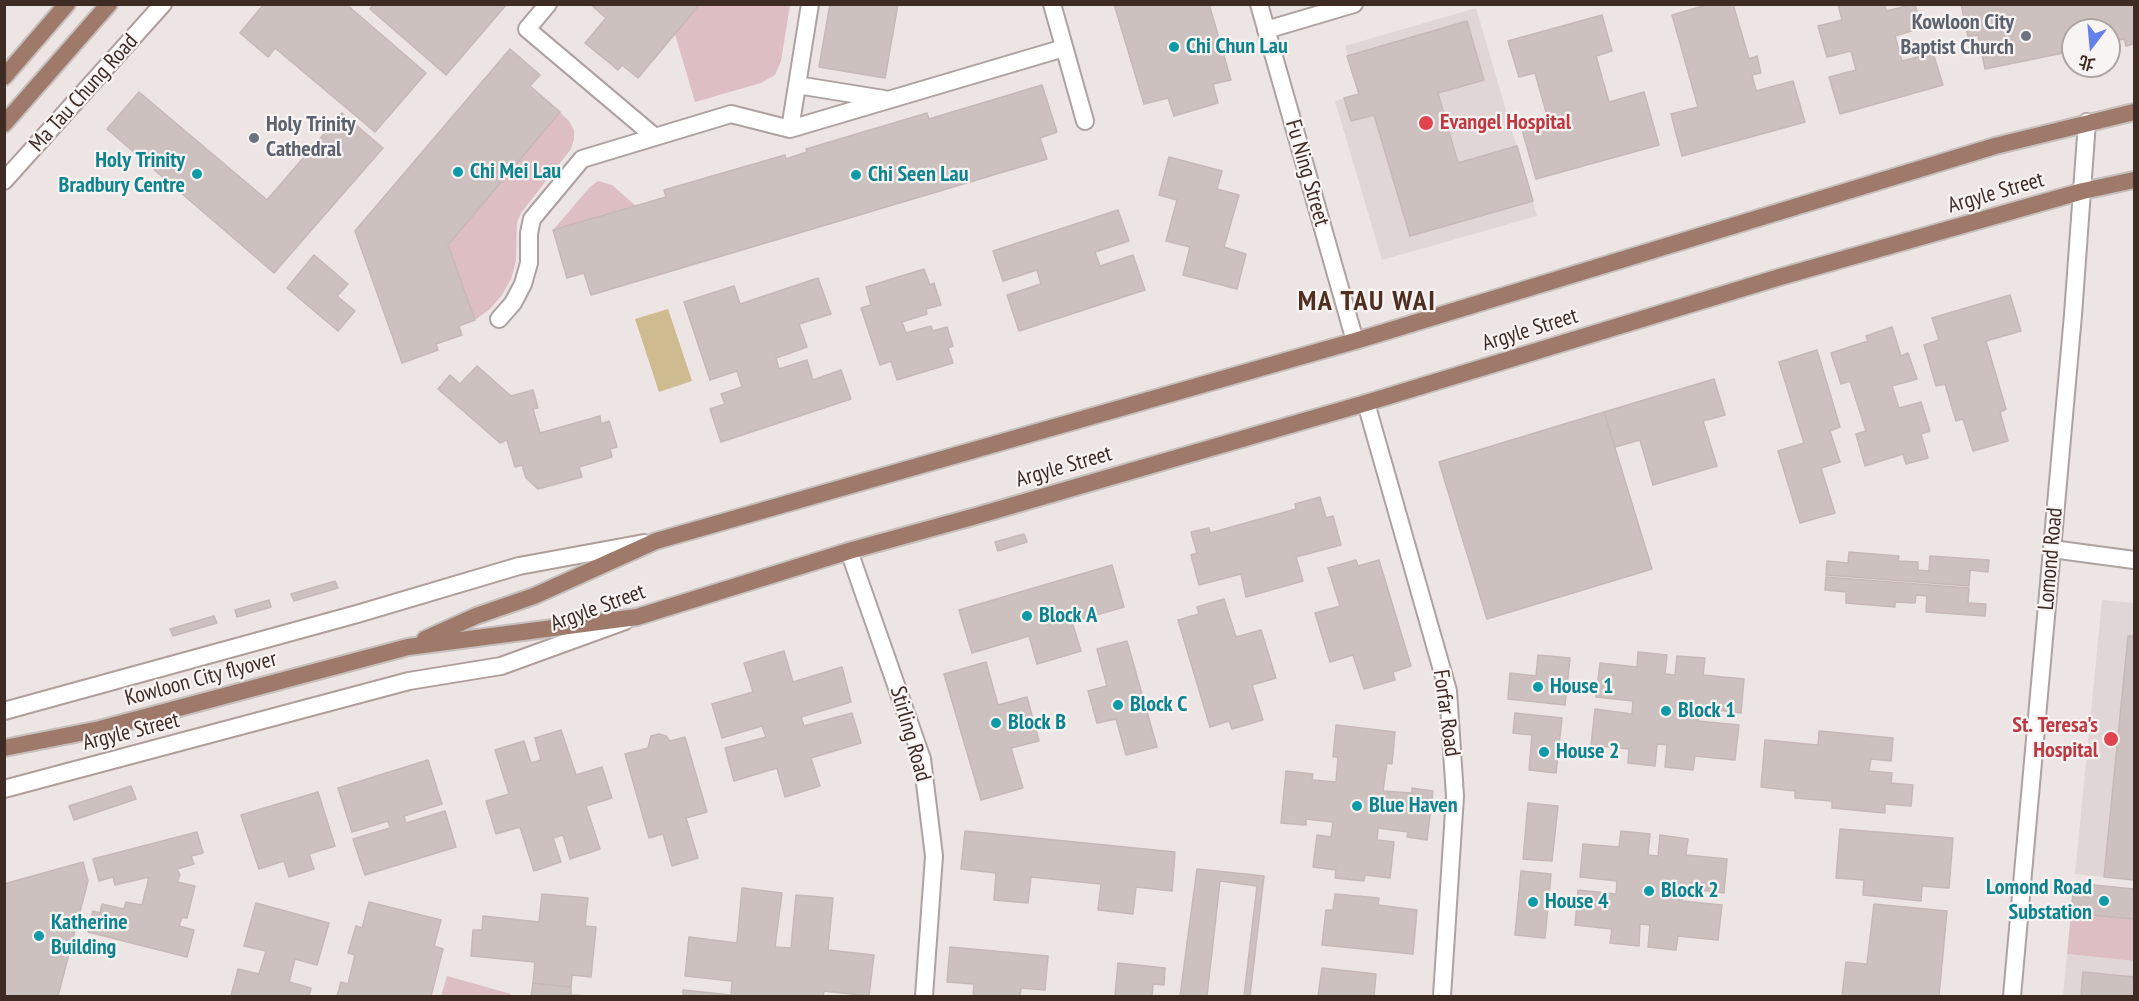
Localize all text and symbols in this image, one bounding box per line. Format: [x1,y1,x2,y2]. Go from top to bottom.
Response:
place label: Kowloon City Baptist Church [1901,10,2014,62]
north arrow [2061,18,2121,78]
street label: Ma Tau Chung Road [24,29,144,157]
marker: Kowloon City Baptist Church [2019,29,2033,43]
place label: Chi Chun Lau [1186,34,1288,60]
marker: Chi Chun Lau [1167,40,1181,54]
text: 北 [2076,52,2097,75]
place label: Evangel Hospital [1440,110,1571,136]
place label: Holy Trinity Cathedral [266,112,356,164]
marker: Evangel Hospital [1417,114,1435,132]
street label: Fu Ning Street [1279,117,1335,229]
marker: Holy Trinity Cathedral [247,131,261,145]
place label: Holy Trinity Bradbury Centre [59,148,185,200]
place label: Chi Mei Lau [470,159,561,185]
place label: Chi Seen Lau [868,162,968,188]
marker: Chi Mei Lau [451,165,465,179]
marker: Holy Trinity Bradbury Centre [190,167,204,181]
street label: Argyle Street [1945,167,2047,219]
marker: Chi Seen Lau [849,168,863,182]
district label: MA TAU WAI [1298,285,1436,319]
street label: Argyle Street [1479,303,1581,357]
street label: Argyle Street [1013,441,1115,493]
street label: Lomond Road [2033,507,2069,611]
street label: Argyle Street [547,579,649,637]
place label: Block A [1039,603,1097,629]
marker: Block A [1020,609,1034,623]
street label: Kowloon City flyover [122,646,280,712]
street label: Forfar Road [1427,668,1465,758]
place label: House 1 [1550,674,1613,700]
marker: House 1 [1531,680,1545,694]
street label: Stirling Road [884,683,936,785]
place label: Block C [1130,692,1187,718]
marker: Block C [1111,698,1125,712]
place label: Block 1 [1678,698,1736,724]
marker: Block 1 [1659,704,1673,718]
street label: Argyle Street [80,707,182,757]
place label: Block B [1008,710,1066,736]
place label: St. Teresa's Hospital [2012,713,2098,764]
marker: Block B [989,716,1003,730]
marker: St. Teresa's Hospital [2102,730,2120,748]
place label: House 2 [1556,739,1619,765]
marker: House 2 [1537,745,1551,759]
place label: Blue Haven [1369,793,1458,819]
marker: Blue Haven [1350,799,1364,813]
place label: Lomond Road Substation [1986,875,2092,926]
place label: Block 2 [1661,878,1719,904]
marker: Block 2 [1642,884,1656,898]
place label: House 4 [1545,889,1608,915]
marker: Lomond Road Substation [2097,894,2111,908]
marker: House 4 [1526,895,1540,909]
place label: Katherine Building [51,910,128,962]
marker: Katherine Building [32,929,46,943]

